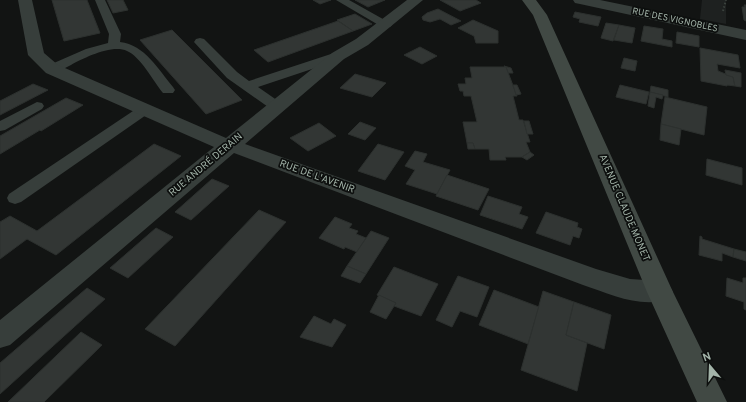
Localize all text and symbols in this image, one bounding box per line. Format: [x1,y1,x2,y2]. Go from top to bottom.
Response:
street label: RUE DES VIGNOBLES [631,6,719,34]
street label: RUE ANDRÉ DERAIN [166,130,246,200]
street label: AVENUE CLAUDE MONET [596,152,653,264]
street label: RUE DE L'AVENIR [278,157,356,197]
north arrow [690,346,730,386]
text: N [701,350,713,365]

